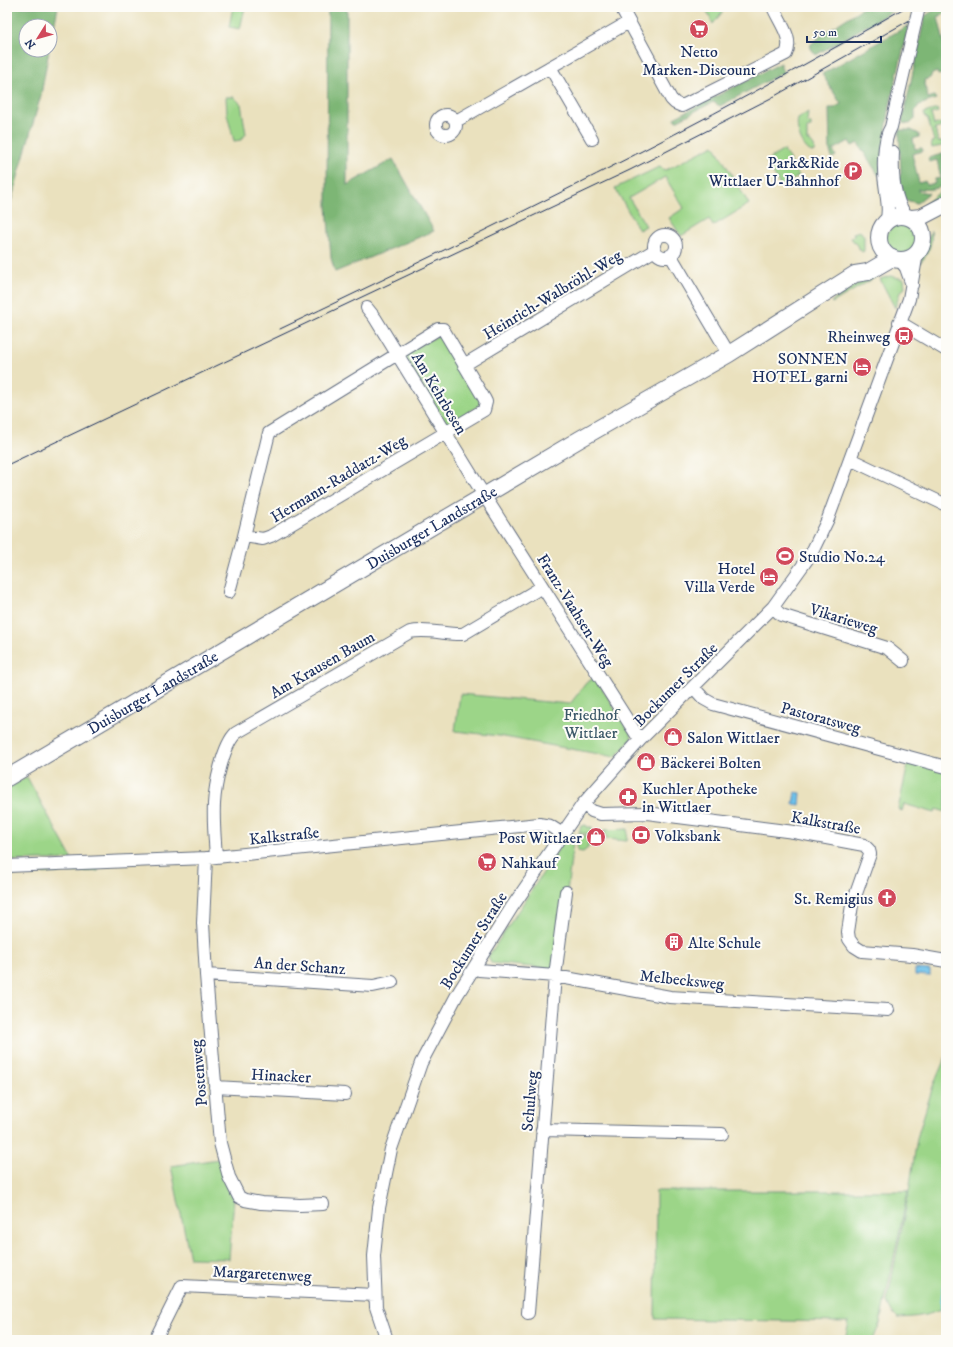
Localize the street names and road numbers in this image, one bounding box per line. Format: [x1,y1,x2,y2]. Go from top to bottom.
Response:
street label: Heinrich-Walbröhl-Weg [479,245,626,344]
street label: Am Kehrbesen [407,349,472,439]
street label: Hermann-Raddatz-Weg [267,430,410,527]
street label: Duisburger Landstraße [363,481,501,574]
street label: Franz-Vaahsen-Weg [532,550,618,671]
street label: Vikarieweg [806,599,880,639]
street label: Am Krausen Baum [266,627,379,703]
street label: Bockumer Straße [629,638,722,731]
street label: Duisburger Landstraße [84,646,222,739]
street label: Pastoratsweg [778,698,863,738]
street label: Kalkstraße [789,807,863,839]
street label: Kalkstraße [248,822,320,850]
street label: Bockumer Straße [436,888,512,993]
street label: An der Schanz [253,953,346,979]
street label: Melbecksweg [639,966,725,994]
street label: Postenweg [186,1039,212,1107]
street label: Hinacker [250,1064,311,1088]
street label: Schulweg [517,1070,543,1132]
street label: Margaretenweg [212,1261,312,1287]

